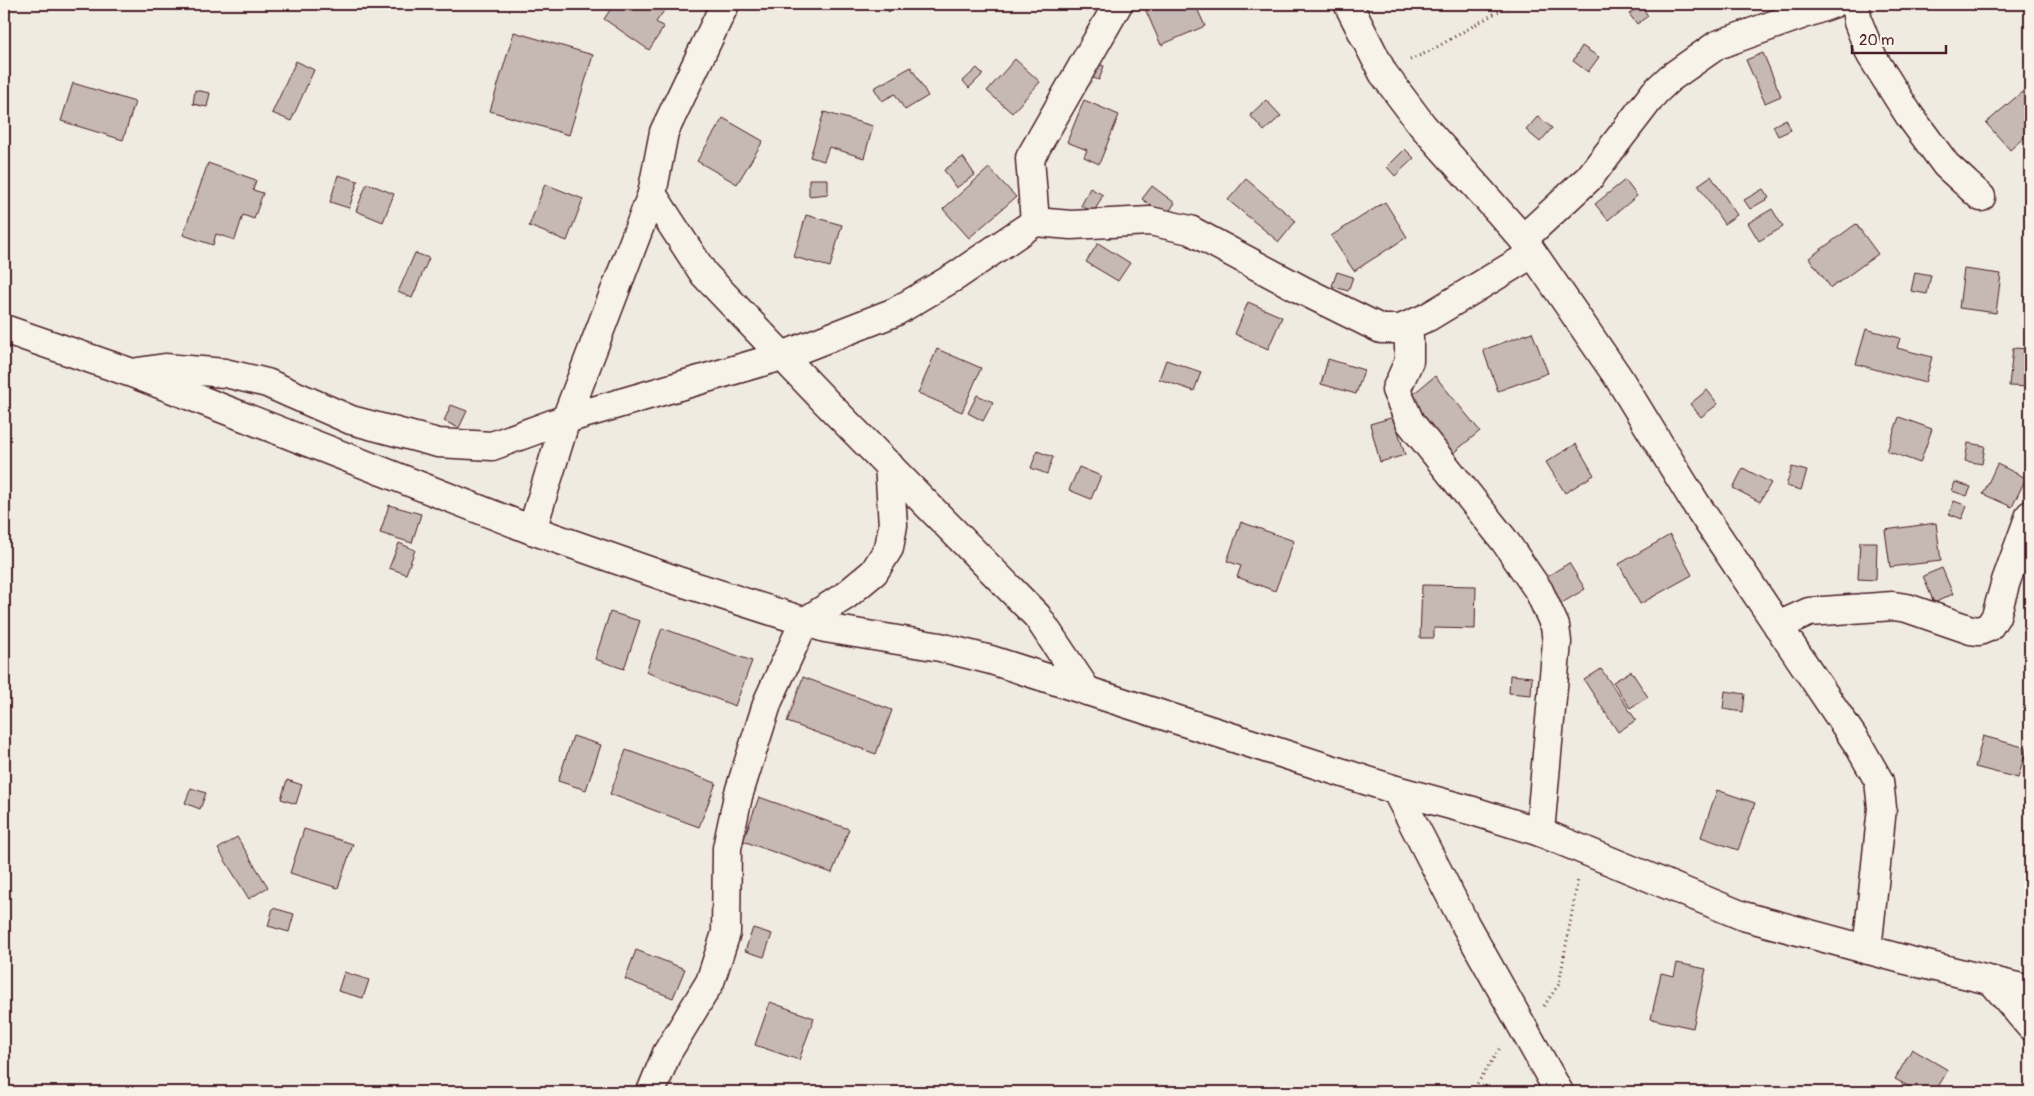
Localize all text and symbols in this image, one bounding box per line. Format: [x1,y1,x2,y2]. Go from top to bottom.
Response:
scale bar [1852,22,1945,54]
text: 20 m [1859,31,1894,50]

